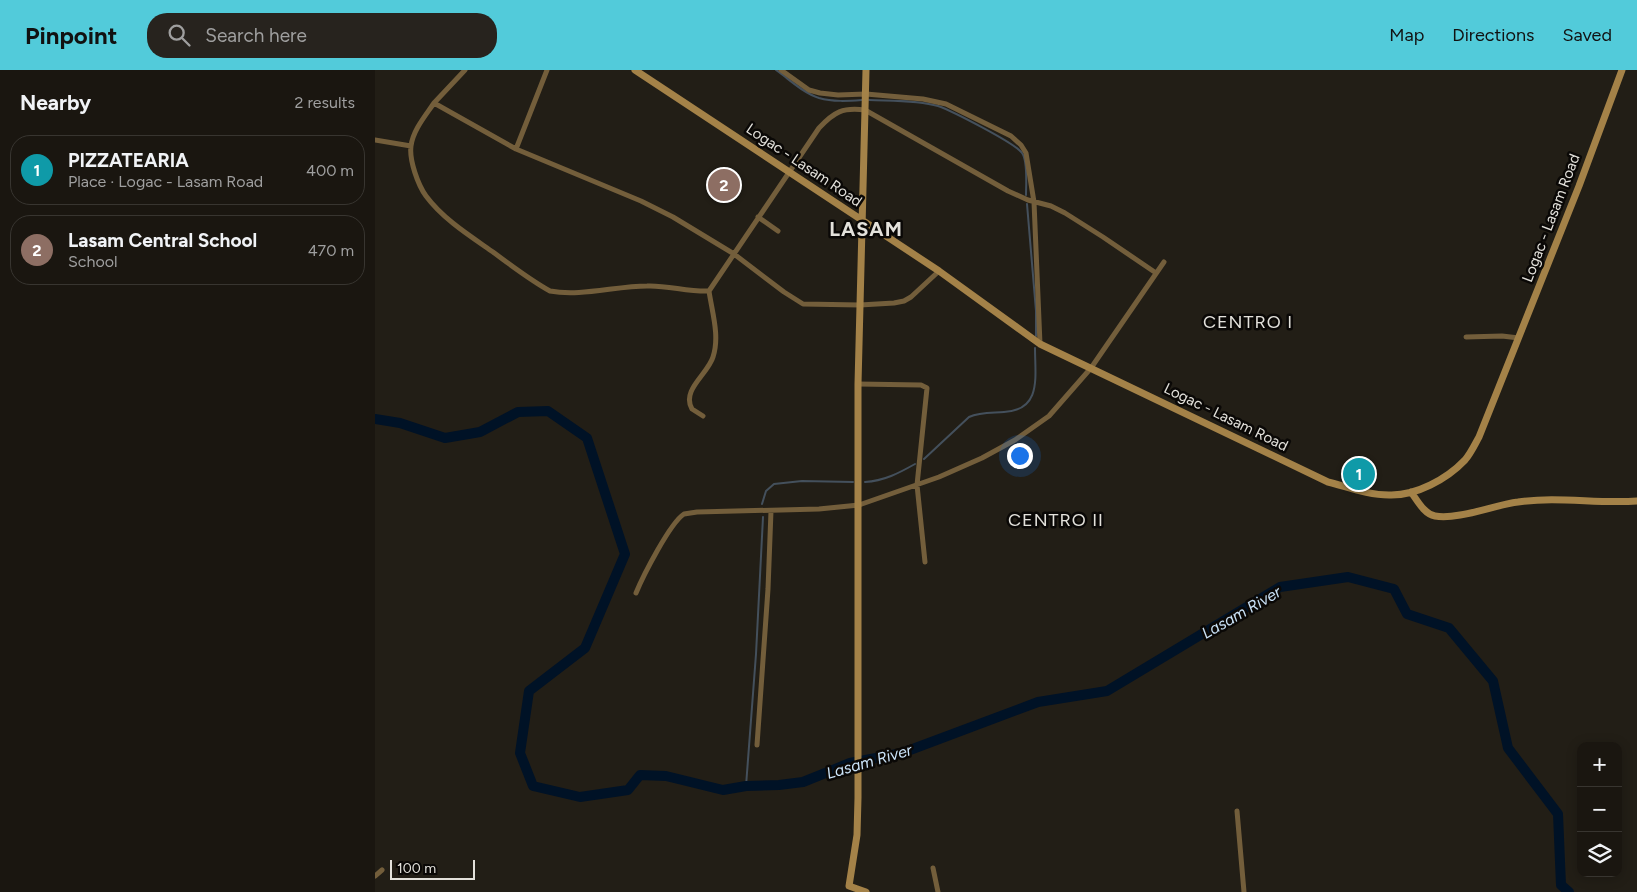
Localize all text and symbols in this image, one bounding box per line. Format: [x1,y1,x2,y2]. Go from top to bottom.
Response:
search box [147,13,497,58]
text: Pinpoint [25,21,117,50]
icon: search [165,21,193,49]
text: Search here [205,24,307,47]
text: Map [1389,24,1424,46]
text: Directions [1452,24,1534,46]
text: Saved [1562,24,1612,46]
text: Nearby [20,90,91,115]
text: 2 results [295,93,355,112]
street label: Logac - Lasam Road [743,120,865,210]
text: PIZZATEARIA [68,149,189,172]
street label: Logac - Lasam Road [1518,151,1584,285]
text: 1 [34,161,40,180]
text: 400 m [306,161,354,180]
pin: 2 [708,166,740,204]
text: Place · Logac - Lasam Road [68,172,263,191]
district label: LASAM [829,217,903,241]
text: Lasam Central School [68,229,257,252]
text: 2 [32,241,42,260]
text: 470 m [308,241,354,260]
text: School [68,252,118,271]
district label: CENTRO I [1203,311,1293,333]
street label: Logac - Lasam Road [1161,379,1291,455]
your location [1007,443,1033,469]
pin: 1 [1343,455,1375,493]
district label: CENTRO II [1008,509,1104,531]
water label: Lasam River [1198,582,1285,643]
water label: Lasam River [824,740,915,783]
map controls [1577,742,1622,877]
button: + [1577,742,1622,787]
button: − [1577,787,1622,832]
button: layers [1577,832,1622,877]
scale bar [390,857,475,880]
text: 100 m [397,860,436,877]

